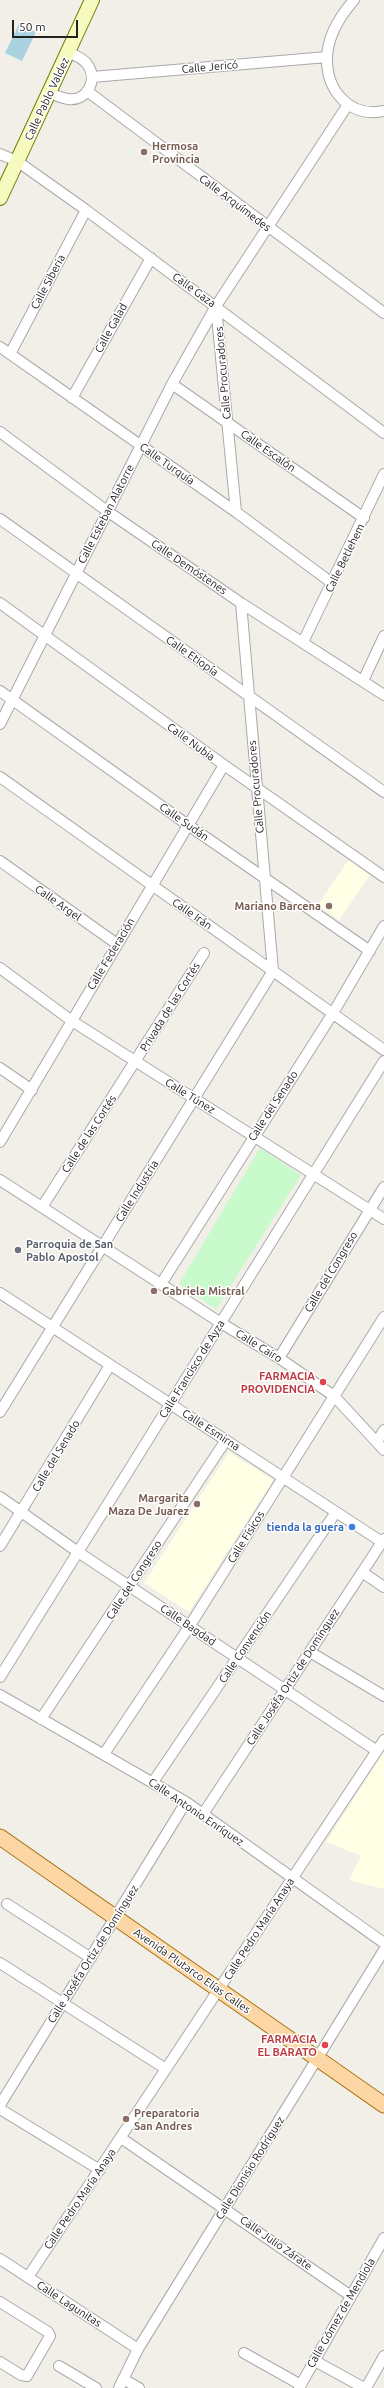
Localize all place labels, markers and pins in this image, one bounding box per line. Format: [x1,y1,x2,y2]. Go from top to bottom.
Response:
place label: Hermosa Provincia [152,139,200,165]
marker: Hermosa Provincia [139,147,149,157]
place label: Mariano Barcena [234,899,321,913]
marker: Mariano Barcena [324,901,334,911]
place label: Parroquia de San Pablo Apostol [26,1237,113,1263]
marker: Parroquia de San Pablo Apostol [13,1245,23,1255]
place label: Gabriela Mistral [162,1284,245,1298]
marker: Gabriela Mistral [149,1286,159,1296]
place label: FARMACIA PROVIDENCIA [241,1369,315,1395]
marker: FARMACIA PROVIDENCIA [318,1377,328,1387]
place label: Margarita Maza De Juarez [108,1491,189,1517]
marker: Margarita Maza De Juarez [192,1499,202,1509]
place label: tienda la guera [267,1520,344,1534]
marker: tienda la guera [347,1522,357,1532]
place label: FARMACIA EL BARATO [257,2032,317,2058]
marker: FARMACIA EL BARATO [320,2040,330,2050]
place label: Preparatoria San Andres [134,2106,199,2132]
marker: Preparatoria San Andres [121,2114,131,2124]

